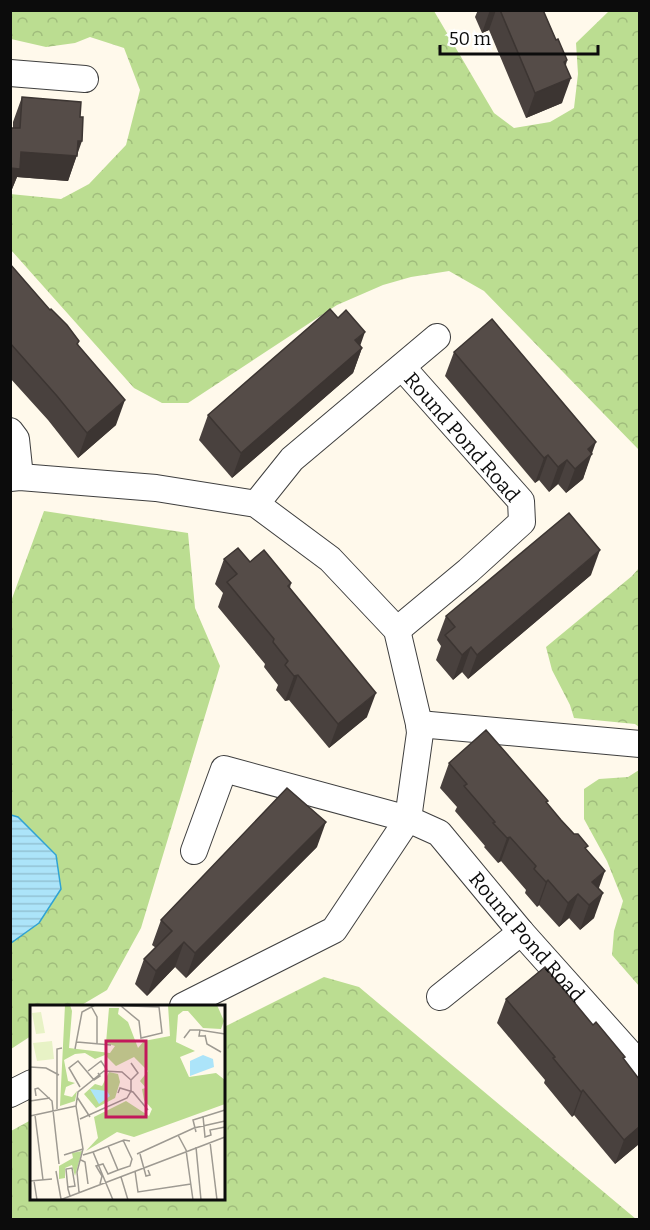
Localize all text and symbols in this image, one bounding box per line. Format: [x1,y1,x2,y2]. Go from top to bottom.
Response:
scale bar [440,18,598,56]
text: 50 m [449,28,491,50]
street label: Round Pond Road [399,367,525,507]
street label: Round Pond Road [464,867,590,1007]
inset map [30,1005,225,1200]

